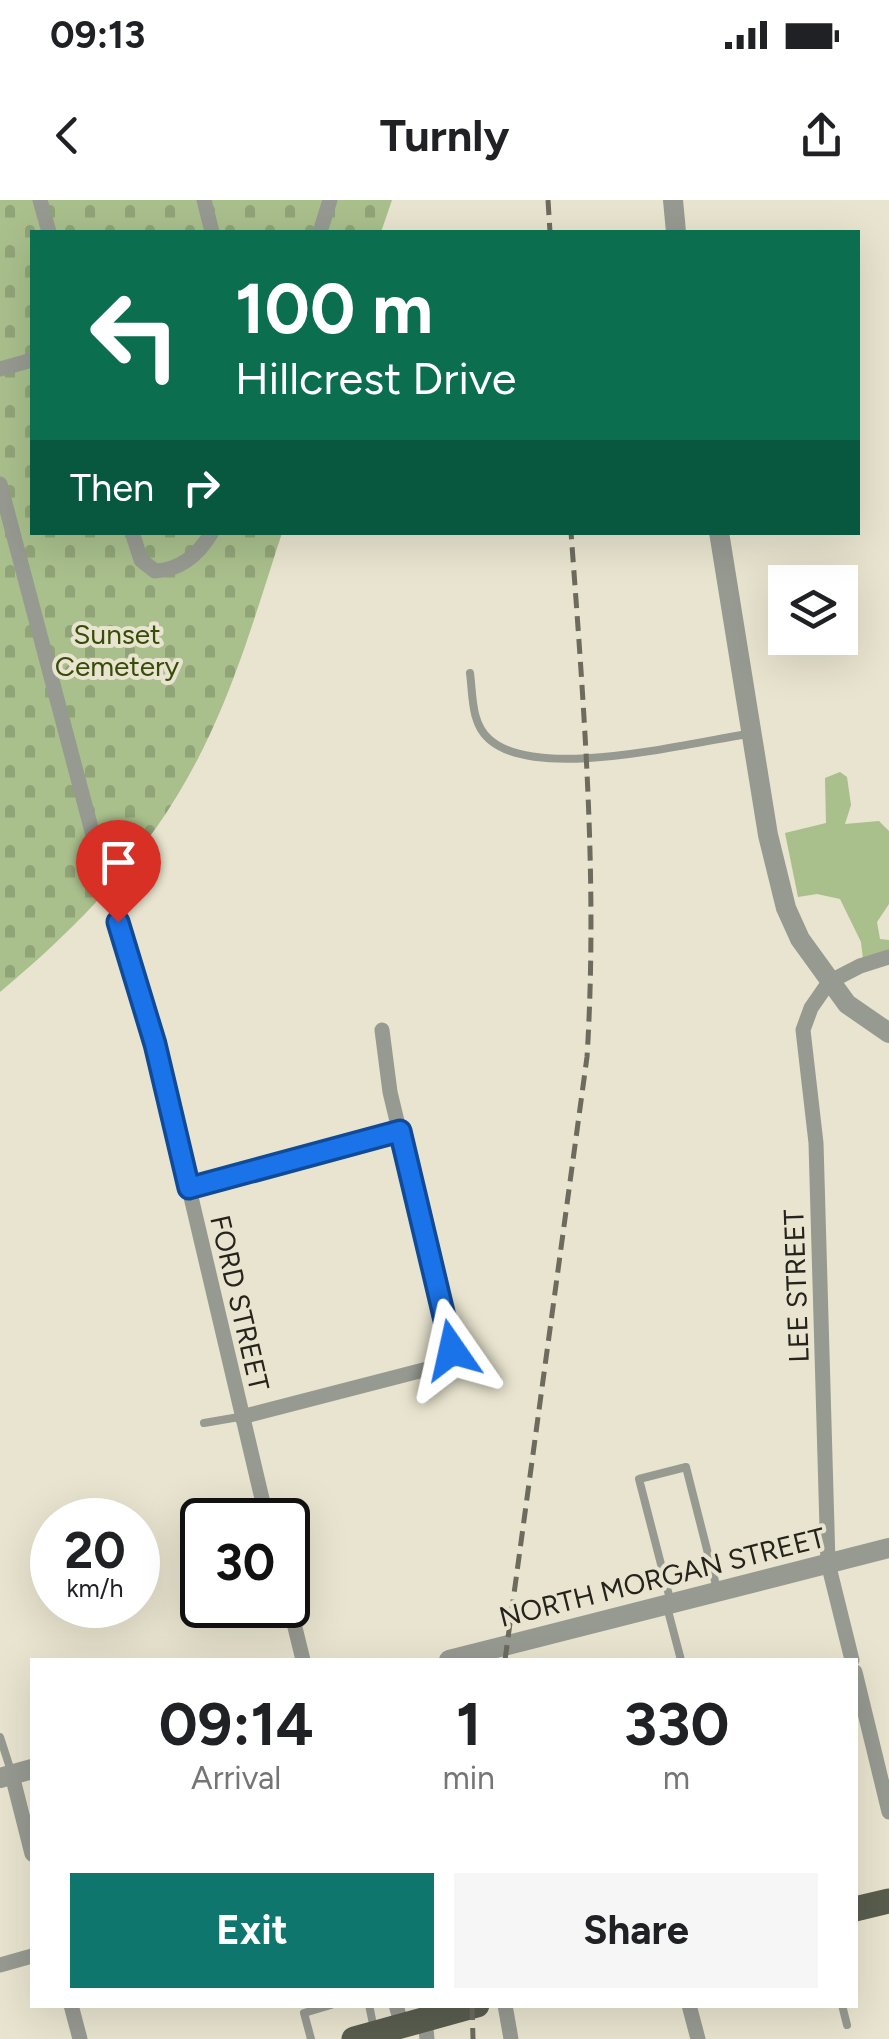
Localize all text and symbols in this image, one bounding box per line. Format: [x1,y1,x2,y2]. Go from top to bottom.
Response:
text: 09:13 [50,12,145,58]
icon: back [40,108,95,163]
text: Turnly [380,108,509,162]
icon: share [794,108,849,163]
text: 100 m [235,266,433,351]
icon: left [70,270,200,400]
text: Hillcrest Drive [235,351,516,405]
icon: right [174,460,229,515]
text: Then [70,465,154,511]
map controls [768,565,858,655]
button: layers [768,565,858,655]
park label: Sunset Cemetery [55,617,180,683]
pin [76,820,161,923]
icon: arrive [91,835,146,890]
street label: LEE STREET [776,1208,816,1363]
street label: FORD STREET [203,1212,277,1395]
position arrow [400,1298,504,1402]
speed limit sign: 30 [180,1498,310,1628]
text: 20 [64,1520,126,1581]
street label: NORTH MORGAN STREET [496,1520,829,1634]
text: km/h [66,1573,124,1603]
text: 09:14 [159,1688,314,1760]
text: 1 [456,1688,481,1760]
text: 330 [624,1688,729,1760]
text: Arrival [191,1759,281,1797]
text: min [442,1759,495,1797]
text: m [663,1759,690,1797]
button: Exit [70,1873,434,1988]
button: Share [454,1873,818,1988]

